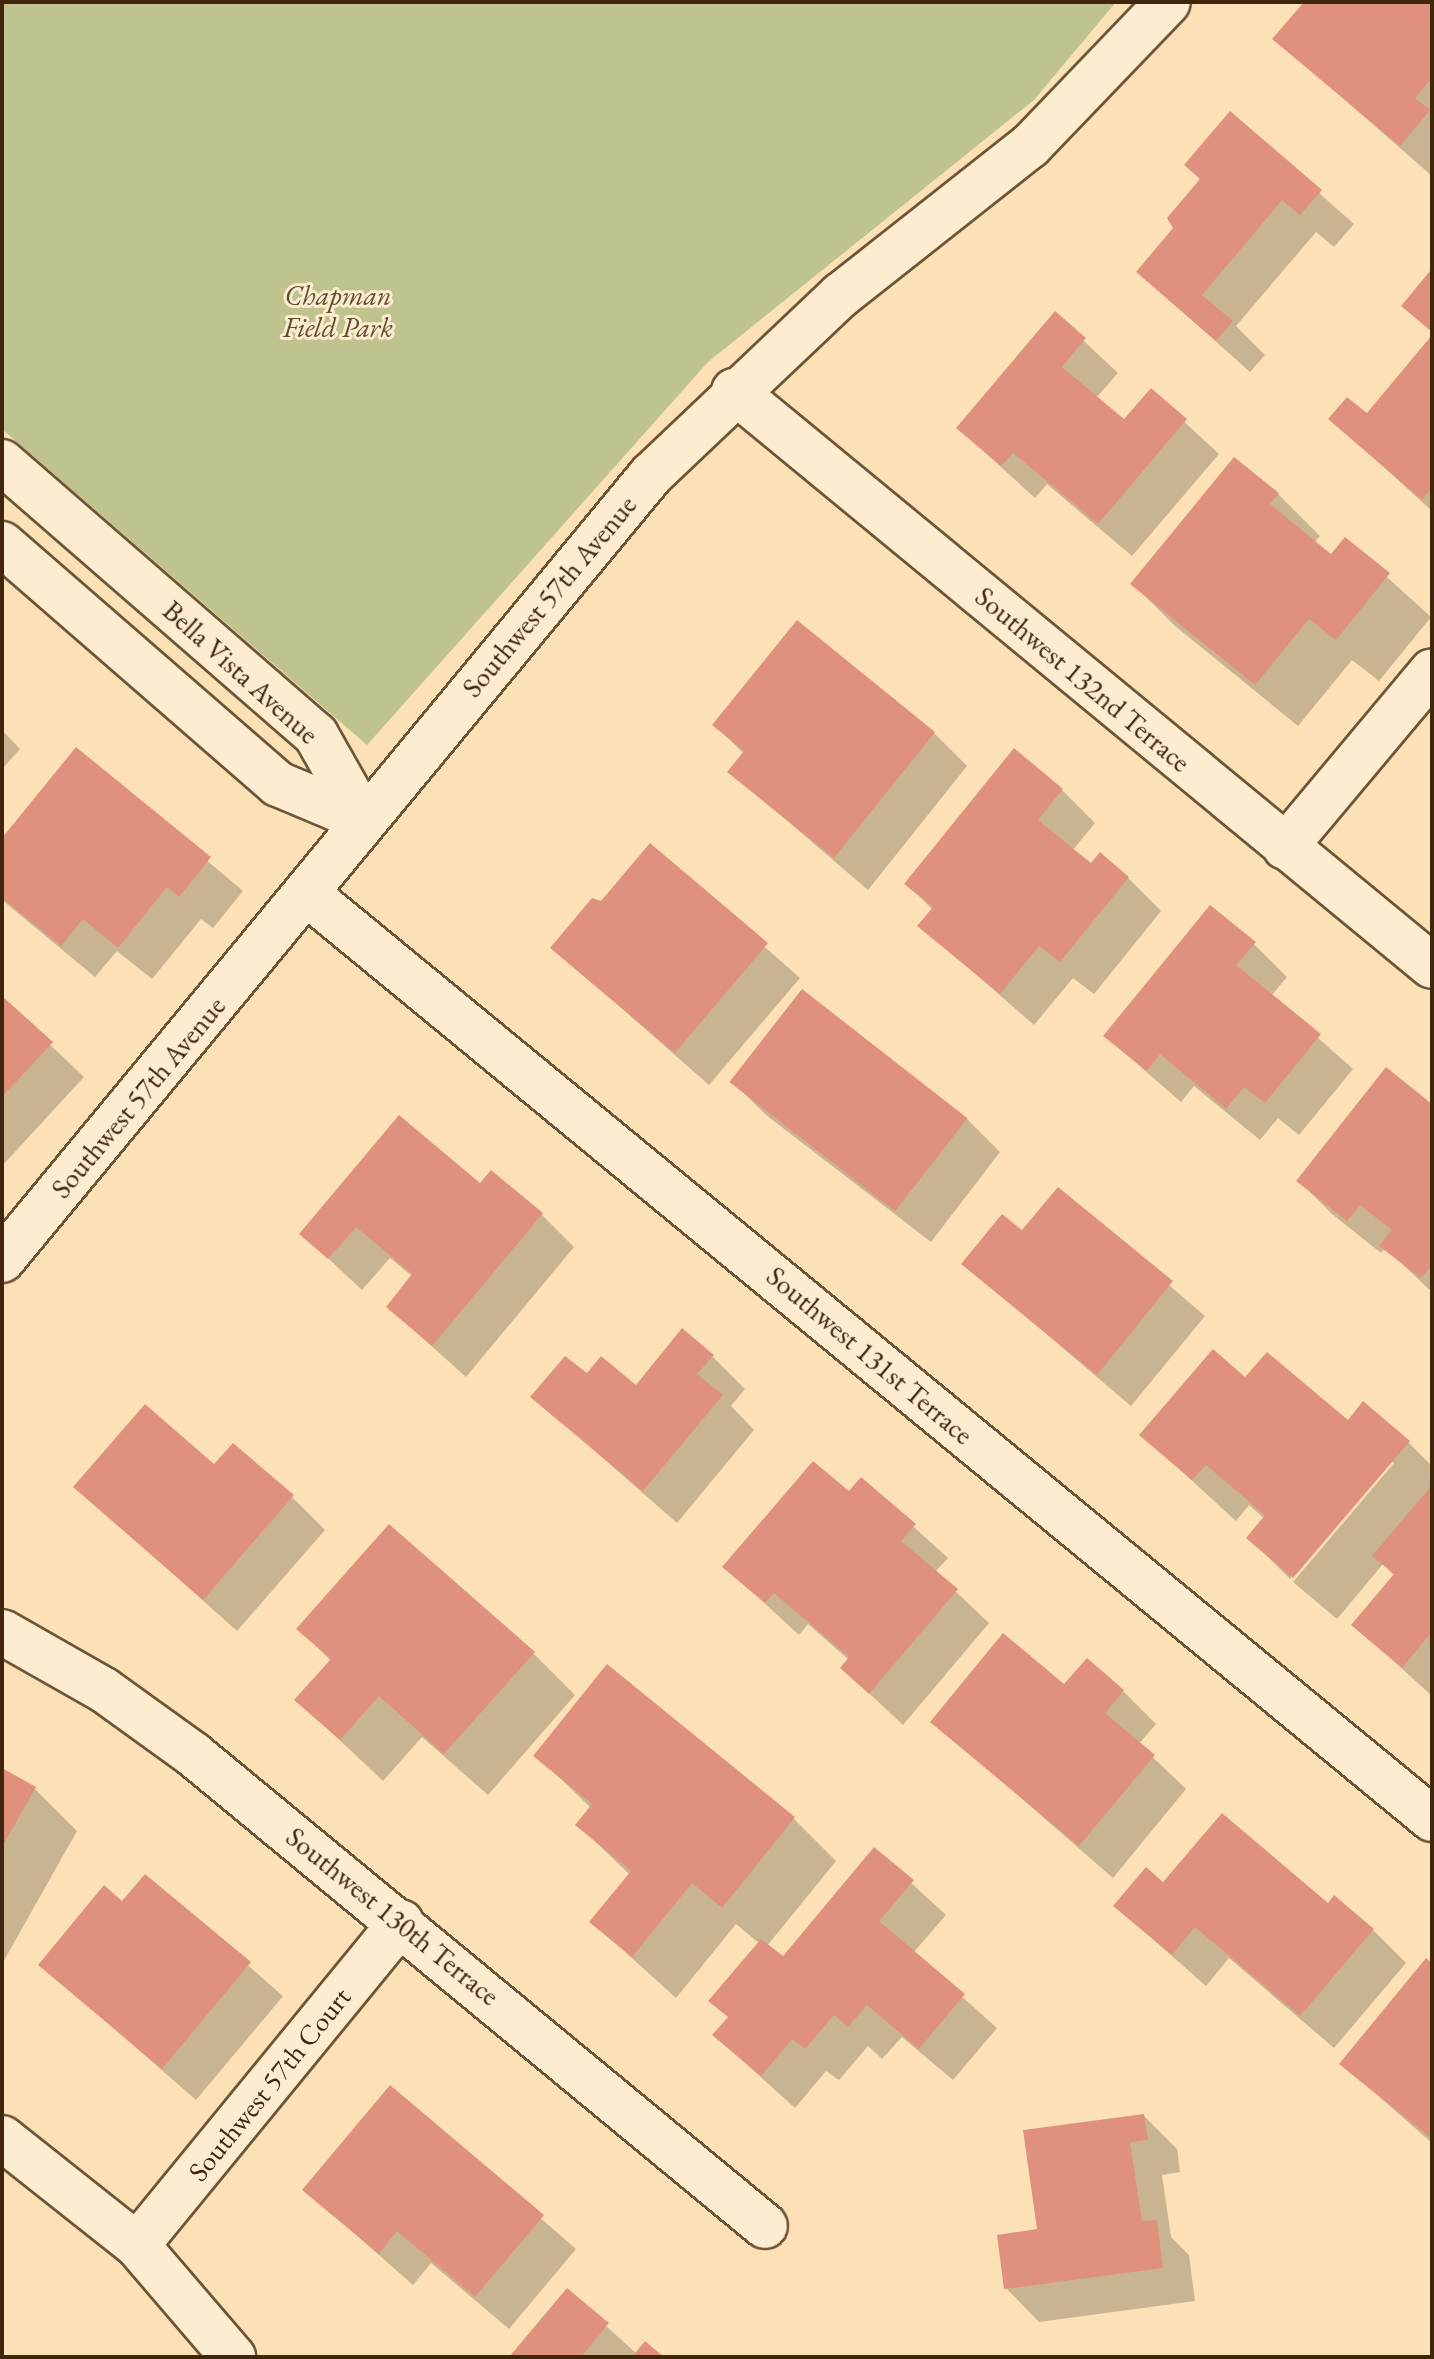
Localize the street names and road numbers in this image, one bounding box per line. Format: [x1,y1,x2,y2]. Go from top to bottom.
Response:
street label: Southwest 57th Avenue [455,488,643,704]
street label: Southwest 132nd Terrace [969,579,1197,779]
street label: Bella Vista Avenue [156,593,326,751]
street label: Southwest 57th Avenue [44,989,232,1205]
street label: Southwest 131st Terrace [760,1259,980,1451]
street label: Southwest 130th Terrace [280,1820,506,2012]
street label: Southwest 57th Court [181,1980,357,2188]

